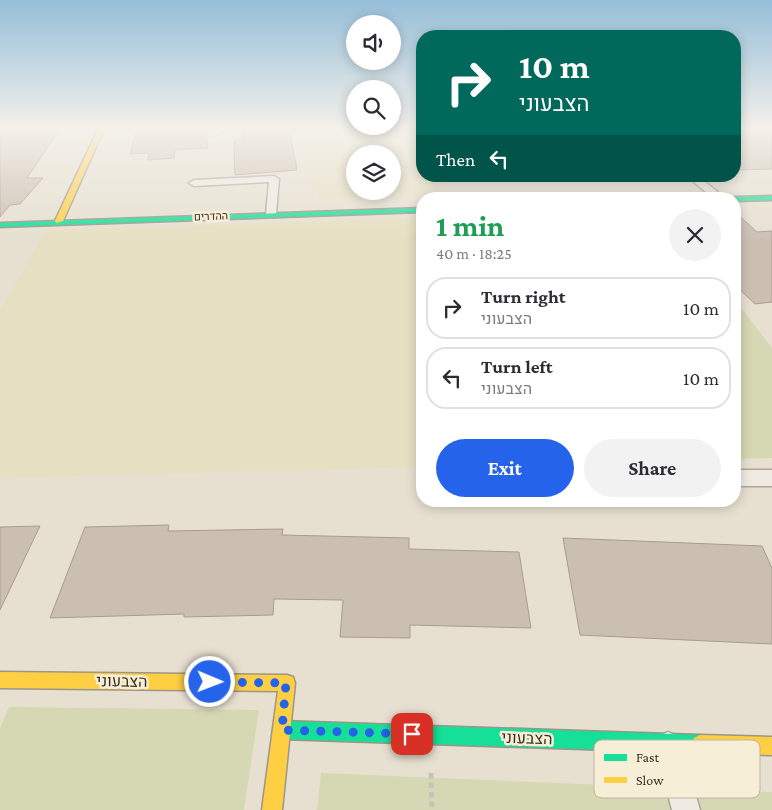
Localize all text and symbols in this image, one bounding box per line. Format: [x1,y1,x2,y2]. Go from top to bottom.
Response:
map controls [346,15,401,200]
button: sound [346,15,401,70]
text: 10 m [519,47,590,86]
icon: right [436,50,501,115]
button: search [346,80,401,135]
text: הצבעוני [519,91,589,116]
button: layers [346,145,401,200]
icon: left [485,145,513,173]
text: Then [436,149,475,170]
street label: ההדרים [194,209,228,223]
text: 1 min [436,209,504,242]
button: close [669,209,721,261]
text: 40 m · 18:25 [436,245,512,262]
text: Turn right [481,286,566,307]
icon: right [438,294,466,322]
text: 10 m [683,298,719,319]
text: הצבעוני [481,310,532,327]
text: Turn left [481,356,553,377]
icon: left [438,364,466,392]
text: 10 m [683,368,719,389]
text: הצבעוני [481,380,532,397]
button: Exit [436,439,574,497]
button: Share [584,439,721,497]
position arrow [183,655,235,707]
street label: הצבעוני [96,672,148,690]
pin [391,713,433,755]
icon: arrive [398,720,426,748]
street label: הצבעוני [501,729,553,747]
legend [594,740,760,798]
text: Fast [636,749,660,765]
text: Slow [636,772,664,788]

